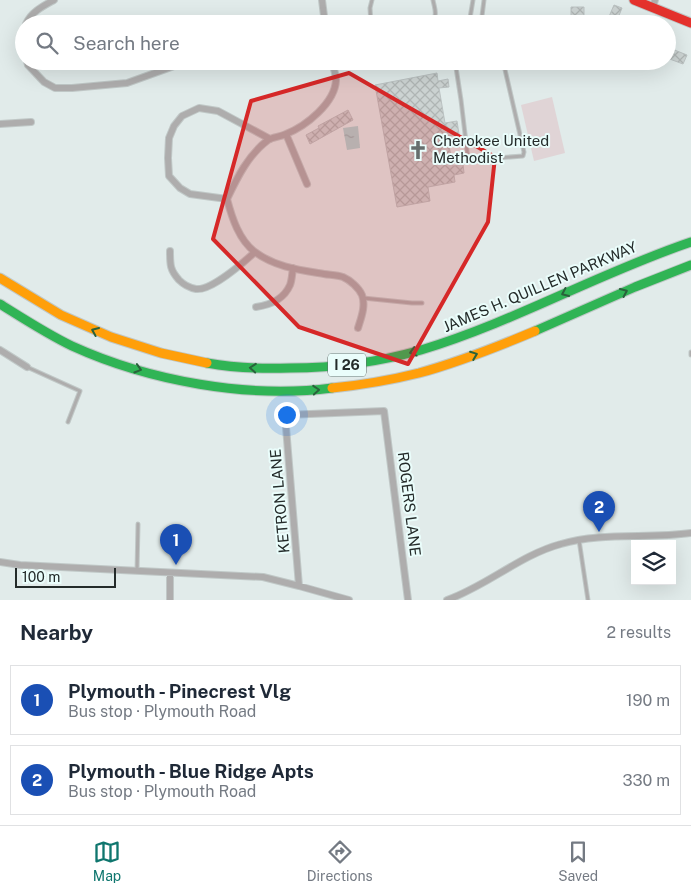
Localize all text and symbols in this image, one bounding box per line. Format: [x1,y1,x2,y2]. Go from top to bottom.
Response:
search box [15,15,676,70]
icon: search [33,29,61,57]
text: Search here [73,32,180,54]
place label: Cherokee United Methodist [433,132,549,166]
church icon: Cherokee United Methodist [407,139,429,161]
street label: JAMES H. QUILLEN PARKWAY [440,238,639,335]
one-way arrow [561,287,570,298]
one-way arrow [619,287,627,297]
one-way arrow [92,326,100,336]
one-way arrow [410,346,418,356]
one-way arrow [469,351,478,361]
road number: I 26 [328,354,366,376]
one-way arrow [248,363,256,374]
one-way arrow [134,364,142,374]
one-way arrow [312,385,320,396]
your location [274,402,300,428]
street label: KETRON LANE [266,448,293,554]
street label: ROGERS LANE [395,451,424,557]
pin: 2 [583,491,615,532]
pin: 1 [160,524,192,565]
map controls [631,540,676,585]
button: layers [631,540,676,585]
scale bar [15,565,116,588]
text: 100 m [22,569,60,585]
text: Nearby [20,620,93,645]
text: 2 results [606,623,671,642]
text: Plymouth - Pinecrest Vlg [68,680,291,702]
text: 1 [34,691,40,710]
text: 190 m [626,691,670,710]
text: Bus stop · Plymouth Road [68,702,256,721]
text: Plymouth - Blue Ridge Apts [68,760,314,782]
text: 2 [32,771,42,790]
text: 330 m [623,771,670,790]
text: Bus stop · Plymouth Road [68,782,256,801]
tab: Map [93,838,121,884]
tab: Directions [307,838,373,884]
tab: Saved [558,838,598,884]

